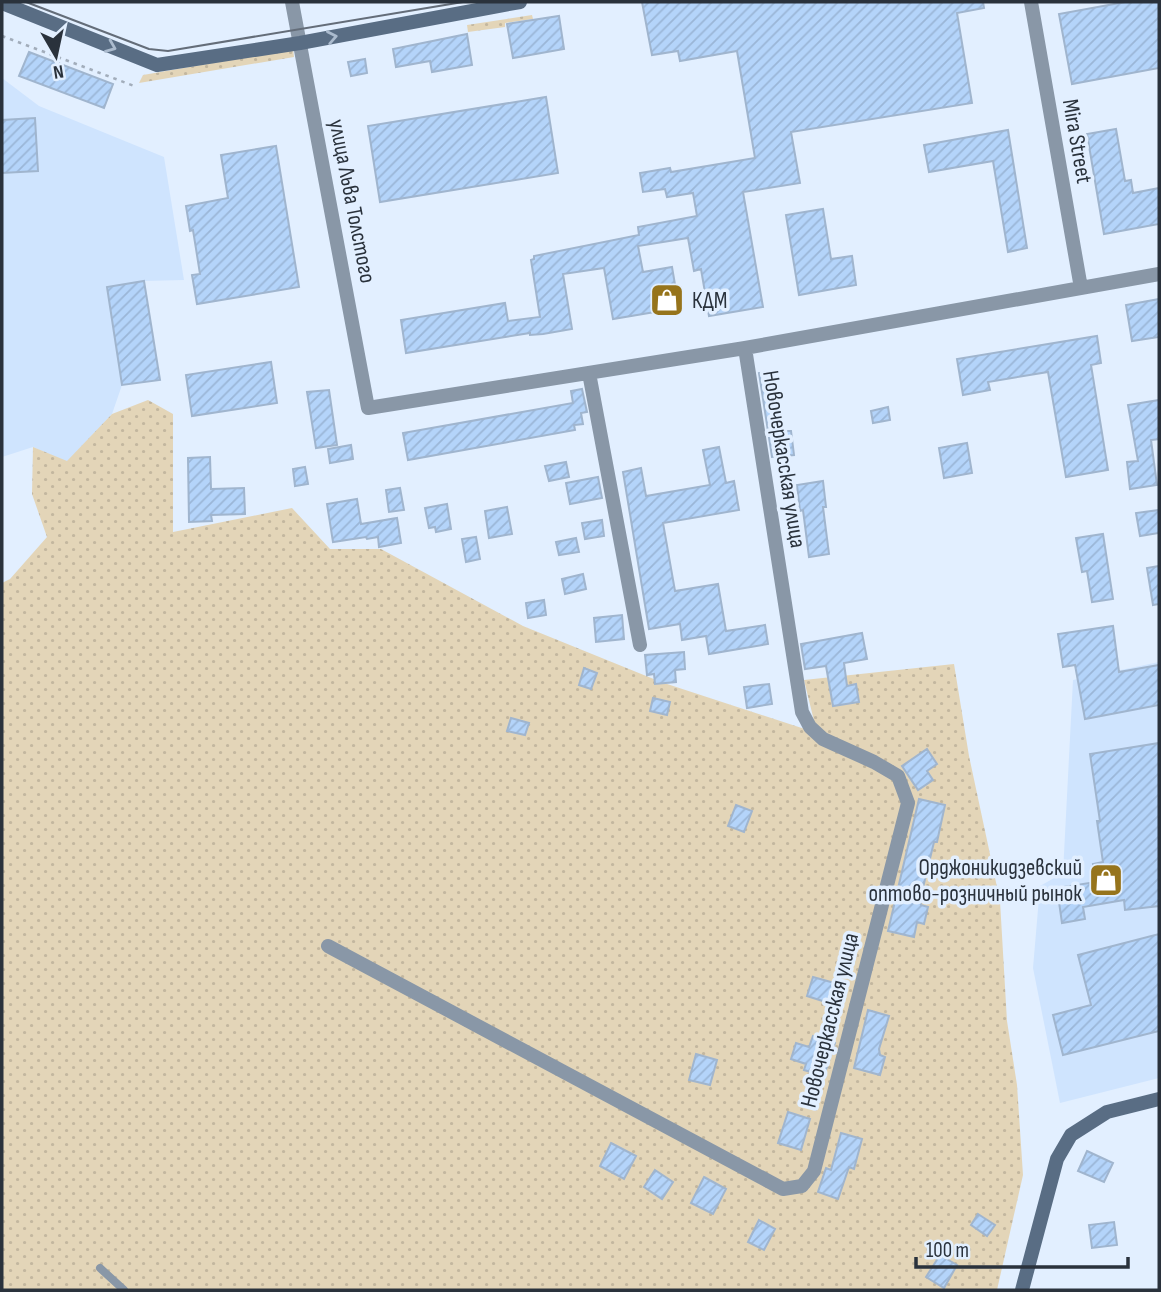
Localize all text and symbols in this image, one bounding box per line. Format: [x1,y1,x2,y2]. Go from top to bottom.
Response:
north arrow [21,21,91,91]
one-way arrow [326,30,338,45]
one-way arrow [104,38,116,52]
text: N [52,59,65,83]
street label: Mira Street [1056,97,1098,186]
street label: улица Льва Толстого [322,117,382,285]
shop icon: КДМ [648,281,686,319]
place label: КДМ [692,287,727,315]
street label: Новочеркасская улица [756,369,812,550]
place label: Орджоникидзевский оптово-розничный рынок [868,854,1082,908]
shop icon: Орджоникидзевский оптово-розничный рынок [1087,861,1125,899]
street label: Новочеркасская улица [795,930,865,1111]
scale bar [916,1226,1128,1270]
text: 100 m [926,1238,969,1263]

